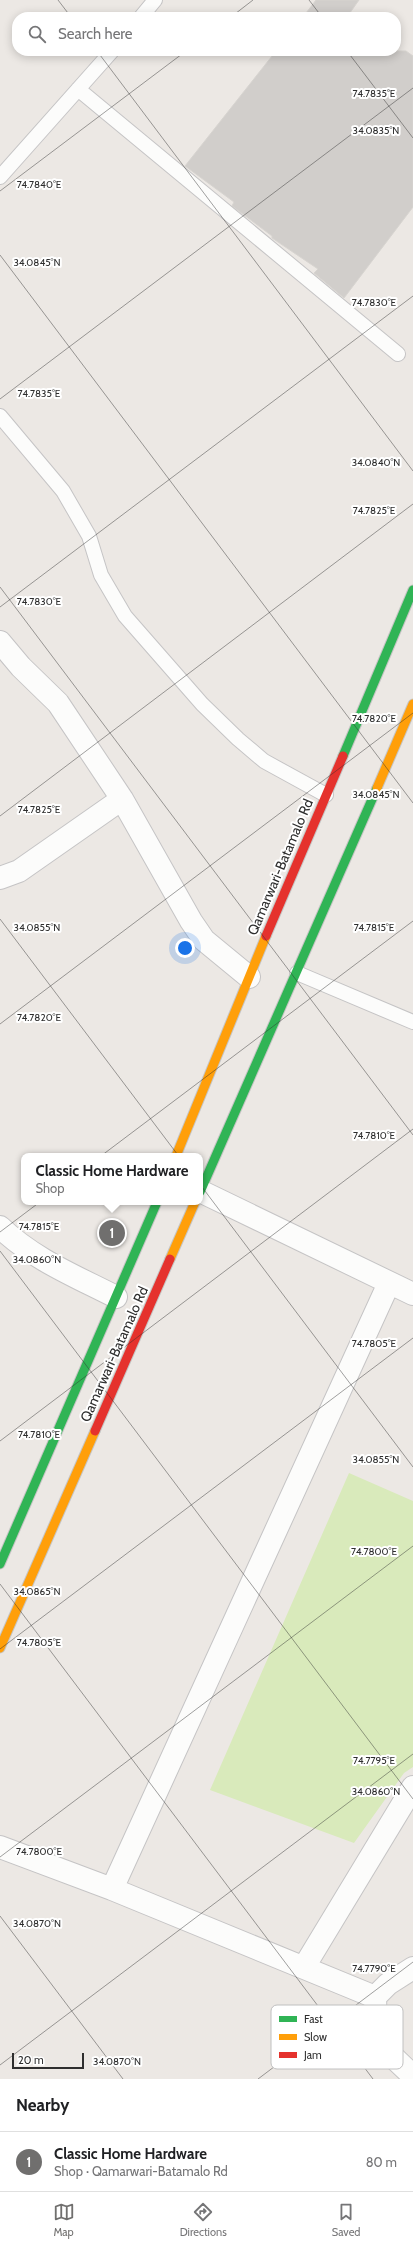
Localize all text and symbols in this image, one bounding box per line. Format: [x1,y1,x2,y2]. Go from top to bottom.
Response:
search box [12,12,401,56]
icon: search [26,23,48,45]
text: Search here [58,25,133,43]
text: 74.7835°E [353,87,396,100]
text: 34.0835°N [353,124,399,137]
text: 74.7840°E [17,178,62,191]
text: 34.0845°N [13,256,61,269]
text: 74.7830°E [352,296,397,309]
text: 74.7835°E [18,387,61,400]
text: 34.0840°N [352,456,400,469]
text: 74.7825°E [353,504,396,517]
text: 74.7830°E [17,595,62,608]
text: 74.7820°E [352,712,397,725]
text: 34.0845°N [352,788,400,801]
street label: Qamarwari-Batamalo Rd [243,796,317,938]
text: 74.7825°E [18,803,61,816]
text: 34.0855°N [14,921,60,934]
text: 74.7815°E [354,921,395,934]
your location [175,938,195,958]
text: 74.7820°E [17,1011,62,1024]
text: 74.7810°E [353,1129,396,1142]
popup [21,1153,203,1205]
text: Classic Home Hardware [36,1162,188,1180]
text: Shop [36,1180,64,1196]
pin: 1 [99,1218,125,1248]
text: 74.7815°E [19,1220,60,1233]
text: 34.0860°N [13,1253,61,1266]
street label: Qamarwari-Batamalo Rd [76,1283,152,1425]
text: 74.7805°E [352,1337,397,1350]
text: 74.7810°E [18,1428,61,1441]
text: 34.0855°N [353,1453,399,1466]
text: 74.7800°E [351,1545,397,1558]
text: 34.0865°N [13,1585,61,1598]
text: 74.7805°E [17,1636,62,1649]
text: 74.7795°E [353,1754,395,1767]
text: 34.0860°N [352,1785,400,1798]
text: 74.7800°E [16,1845,62,1858]
text: 34.0870°N [13,1917,61,1930]
text: 74.7790°E [352,1962,396,1975]
legend [271,2005,403,2069]
text: Fast [304,2012,323,2026]
text: Slow [304,2030,327,2044]
text: Jam [303,2048,322,2062]
scale bar [12,2051,84,2070]
text: 20 m [18,2053,44,2067]
text: 34.0870°N [93,2055,141,2068]
text: Nearby [16,2095,69,2115]
text: Classic Home Hardware [54,2145,207,2163]
text: 1 [27,2154,31,2170]
text: 80 m [366,2154,397,2170]
text: Shop · Qamarwari-Batamalo Rd [54,2163,228,2179]
tab: Map [53,2201,75,2239]
tab: Directions [180,2201,227,2239]
tab: Saved [332,2201,360,2239]

